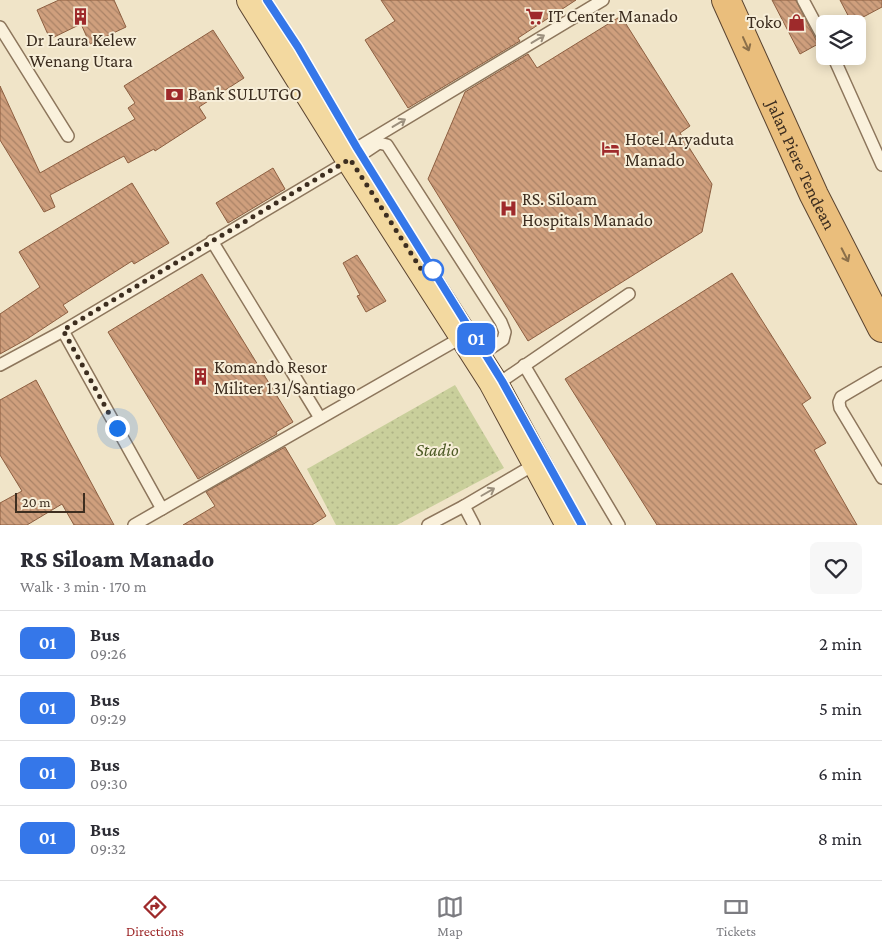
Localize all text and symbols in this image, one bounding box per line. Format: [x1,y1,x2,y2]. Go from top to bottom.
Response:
supermarket icon: IT Center Manado [524,6,544,26]
place label: IT Center Manado [548,6,678,26]
building icon: Dr Laura Kelew Wenang Utara [71,7,91,27]
place label: Toko [747,12,782,32]
shop icon: Toko [786,12,806,32]
map controls [816,15,866,65]
button: layers [816,15,866,65]
place label: Dr Laura Kelew Wenang Utara [26,30,137,71]
one-way arrow [530,34,544,44]
one-way arrow [742,36,751,51]
bank icon: Bank SULUTGO [164,84,184,104]
place label: Bank SULUTGO [188,84,302,104]
street label: Jalan Piere Tendean [762,95,840,233]
one-way arrow [391,117,405,127]
place label: Hotel Aryaduta Manado [625,129,734,170]
hotel icon: Hotel Aryaduta Manado [601,139,621,159]
place label: RS. Siloam Hospitals Manado [522,189,653,230]
hospital icon: RS. Siloam Hospitals Manado [498,199,518,219]
one-way arrow [841,247,850,262]
unlabelled marker [422,259,444,281]
line badge: 01 [454,323,498,355]
text: 01 [467,329,485,349]
place label: Komando Resor Militer 131/Santiago [214,357,356,398]
building icon: Komando Resor Militer 131/Santiago [190,367,210,387]
your location [105,416,130,441]
park label: Stadio [415,440,459,460]
one-way arrow [480,487,495,497]
scale bar [15,490,85,513]
text: 20 m [22,494,50,510]
button: heart [810,542,862,594]
text: RS Siloam Manado [20,545,214,572]
text: Walk · 3 min · 170 m [20,578,147,595]
text: Bus [90,624,120,645]
text: 01 [39,633,56,653]
text: 2 min [819,633,862,654]
text: 09:26 [90,645,127,662]
text: Bus [90,689,120,710]
text: 01 [39,698,56,718]
text: 5 min [819,698,862,719]
text: 09:29 [90,710,127,727]
text: Bus [90,754,120,775]
text: 01 [39,763,56,783]
text: 6 min [818,763,862,784]
text: 09:30 [90,775,127,792]
text: Bus [90,819,120,840]
text: 01 [39,828,56,848]
text: 8 min [818,828,862,849]
text: 09:32 [90,840,126,857]
tab: Directions [126,893,184,939]
tab: Map [436,893,464,939]
tab: Tickets [716,893,756,939]

